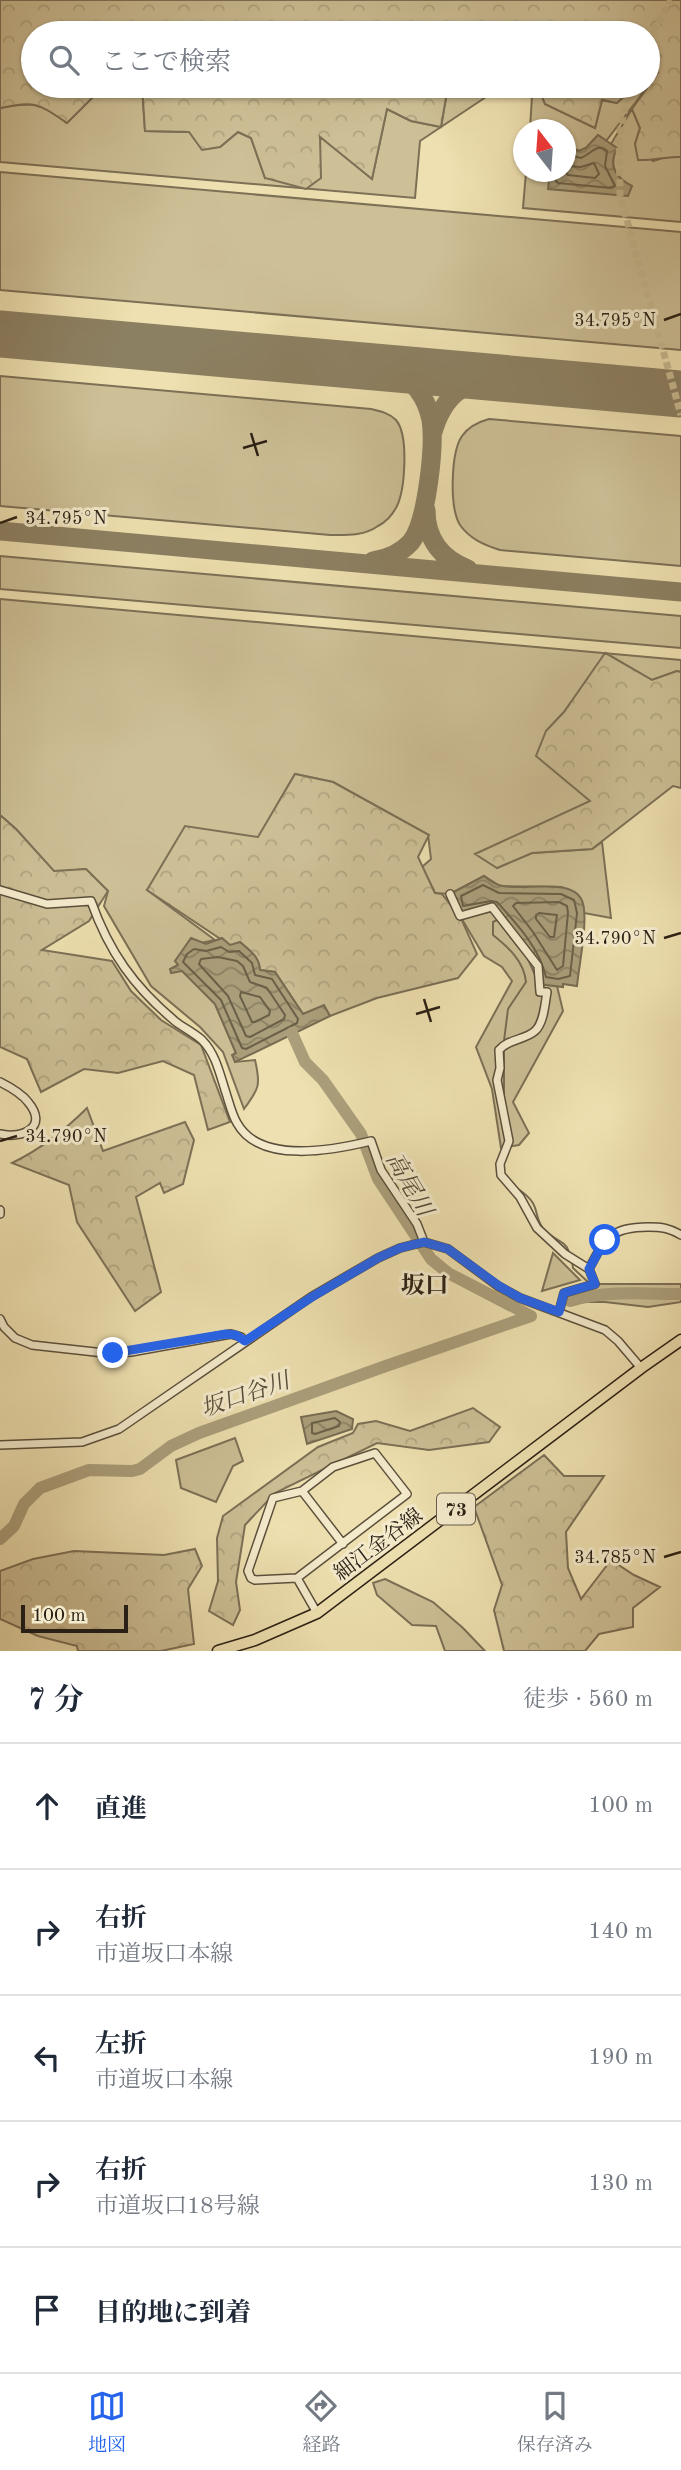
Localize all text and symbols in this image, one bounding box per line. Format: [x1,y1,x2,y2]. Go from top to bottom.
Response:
search box [21,21,660,98]
icon: search [45,41,83,79]
text: ここで検索 [101,50,231,76]
north arrow [513,119,576,182]
text: 34.795°N [574,312,656,330]
text: 34.795°N [25,510,107,528]
text: 34.790°N [574,930,656,948]
text: 34.790°N [25,1128,107,1146]
water label: 高尾川 [381,1148,439,1223]
route start [589,1224,620,1255]
district label: 坂口 [401,1272,449,1299]
route end [97,1337,128,1368]
water label: 坂口谷川 [198,1367,296,1421]
road number: 73 [437,1494,475,1525]
street label: 細江金谷線 [329,1504,427,1585]
text: 34.785°N [574,1549,656,1567]
scale bar [21,1602,128,1634]
text: 100 m [32,1607,85,1626]
text: 7 分 [28,1686,84,1716]
text: 徒歩 · 560 m [523,1688,653,1711]
icon: ahead [28,1787,66,1825]
text: 100 m [588,1794,653,1817]
text: 直進 [95,1797,147,1823]
text: 右折 [95,1906,147,1932]
icon: right [28,1913,66,1951]
text: 140 m [588,1920,653,1943]
text: 市道坂口本線 [95,1943,233,1966]
text: 左折 [95,2032,147,2058]
icon: left [28,2039,66,2077]
text: 190 m [588,2046,653,2069]
text: 市道坂口本線 [95,2069,233,2092]
text: 右折 [95,2158,147,2184]
icon: right [28,2165,66,2203]
text: 130 m [588,2172,653,2195]
text: 市道坂口18号線 [95,2195,260,2218]
icon: arrive [28,2291,66,2329]
text: 目的地に到着 [95,2301,251,2327]
tab: 地図 [88,2387,126,2458]
tab: 経路 [302,2387,341,2458]
tab: 保存済み [517,2387,593,2458]

